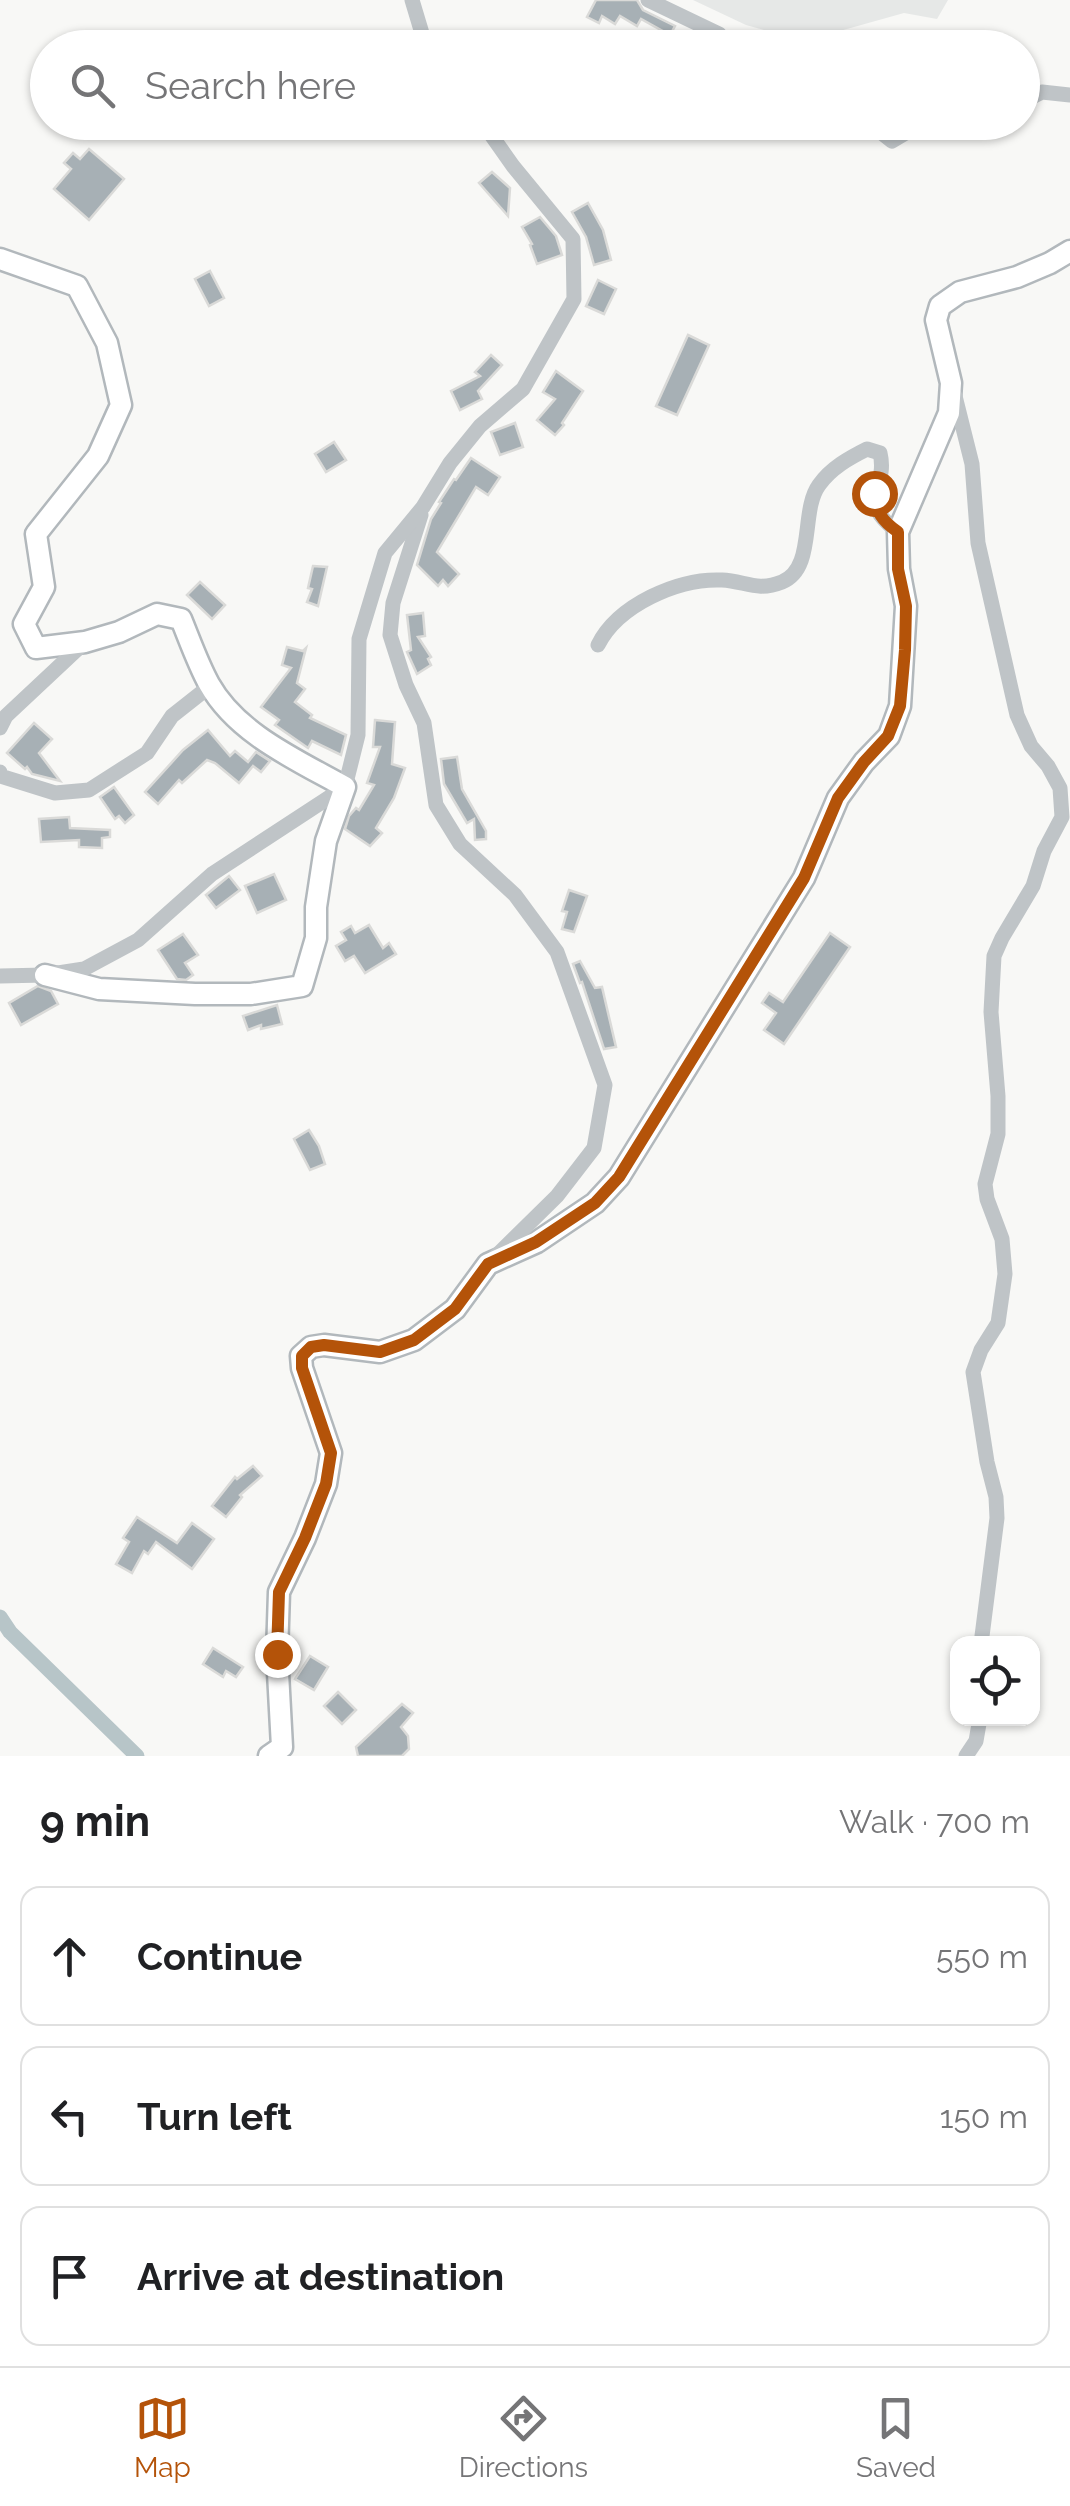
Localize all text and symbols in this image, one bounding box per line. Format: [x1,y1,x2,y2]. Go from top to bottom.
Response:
search box [30,30,1040,140]
icon: search [65,58,120,113]
text: Search here [145,63,356,108]
route start [852,471,898,517]
route end [255,1632,301,1678]
map controls [950,1636,1040,1726]
button: locate [950,1636,1040,1726]
text: 9 min [40,1797,150,1846]
text: Walk · 700 m [839,1803,1030,1840]
icon: ahead [42,1929,97,1984]
text: Continue [137,1934,302,1979]
text: 550 m [936,1938,1028,1975]
icon: left [42,2089,97,2144]
text: Turn left [137,2094,292,2139]
text: 150 m [940,2098,1028,2135]
icon: arrive [42,2249,97,2304]
text: Arrive at destination [137,2254,504,2299]
tab: Map [134,2391,191,2484]
tab: Directions [459,2391,588,2484]
tab: Saved [856,2391,936,2484]

